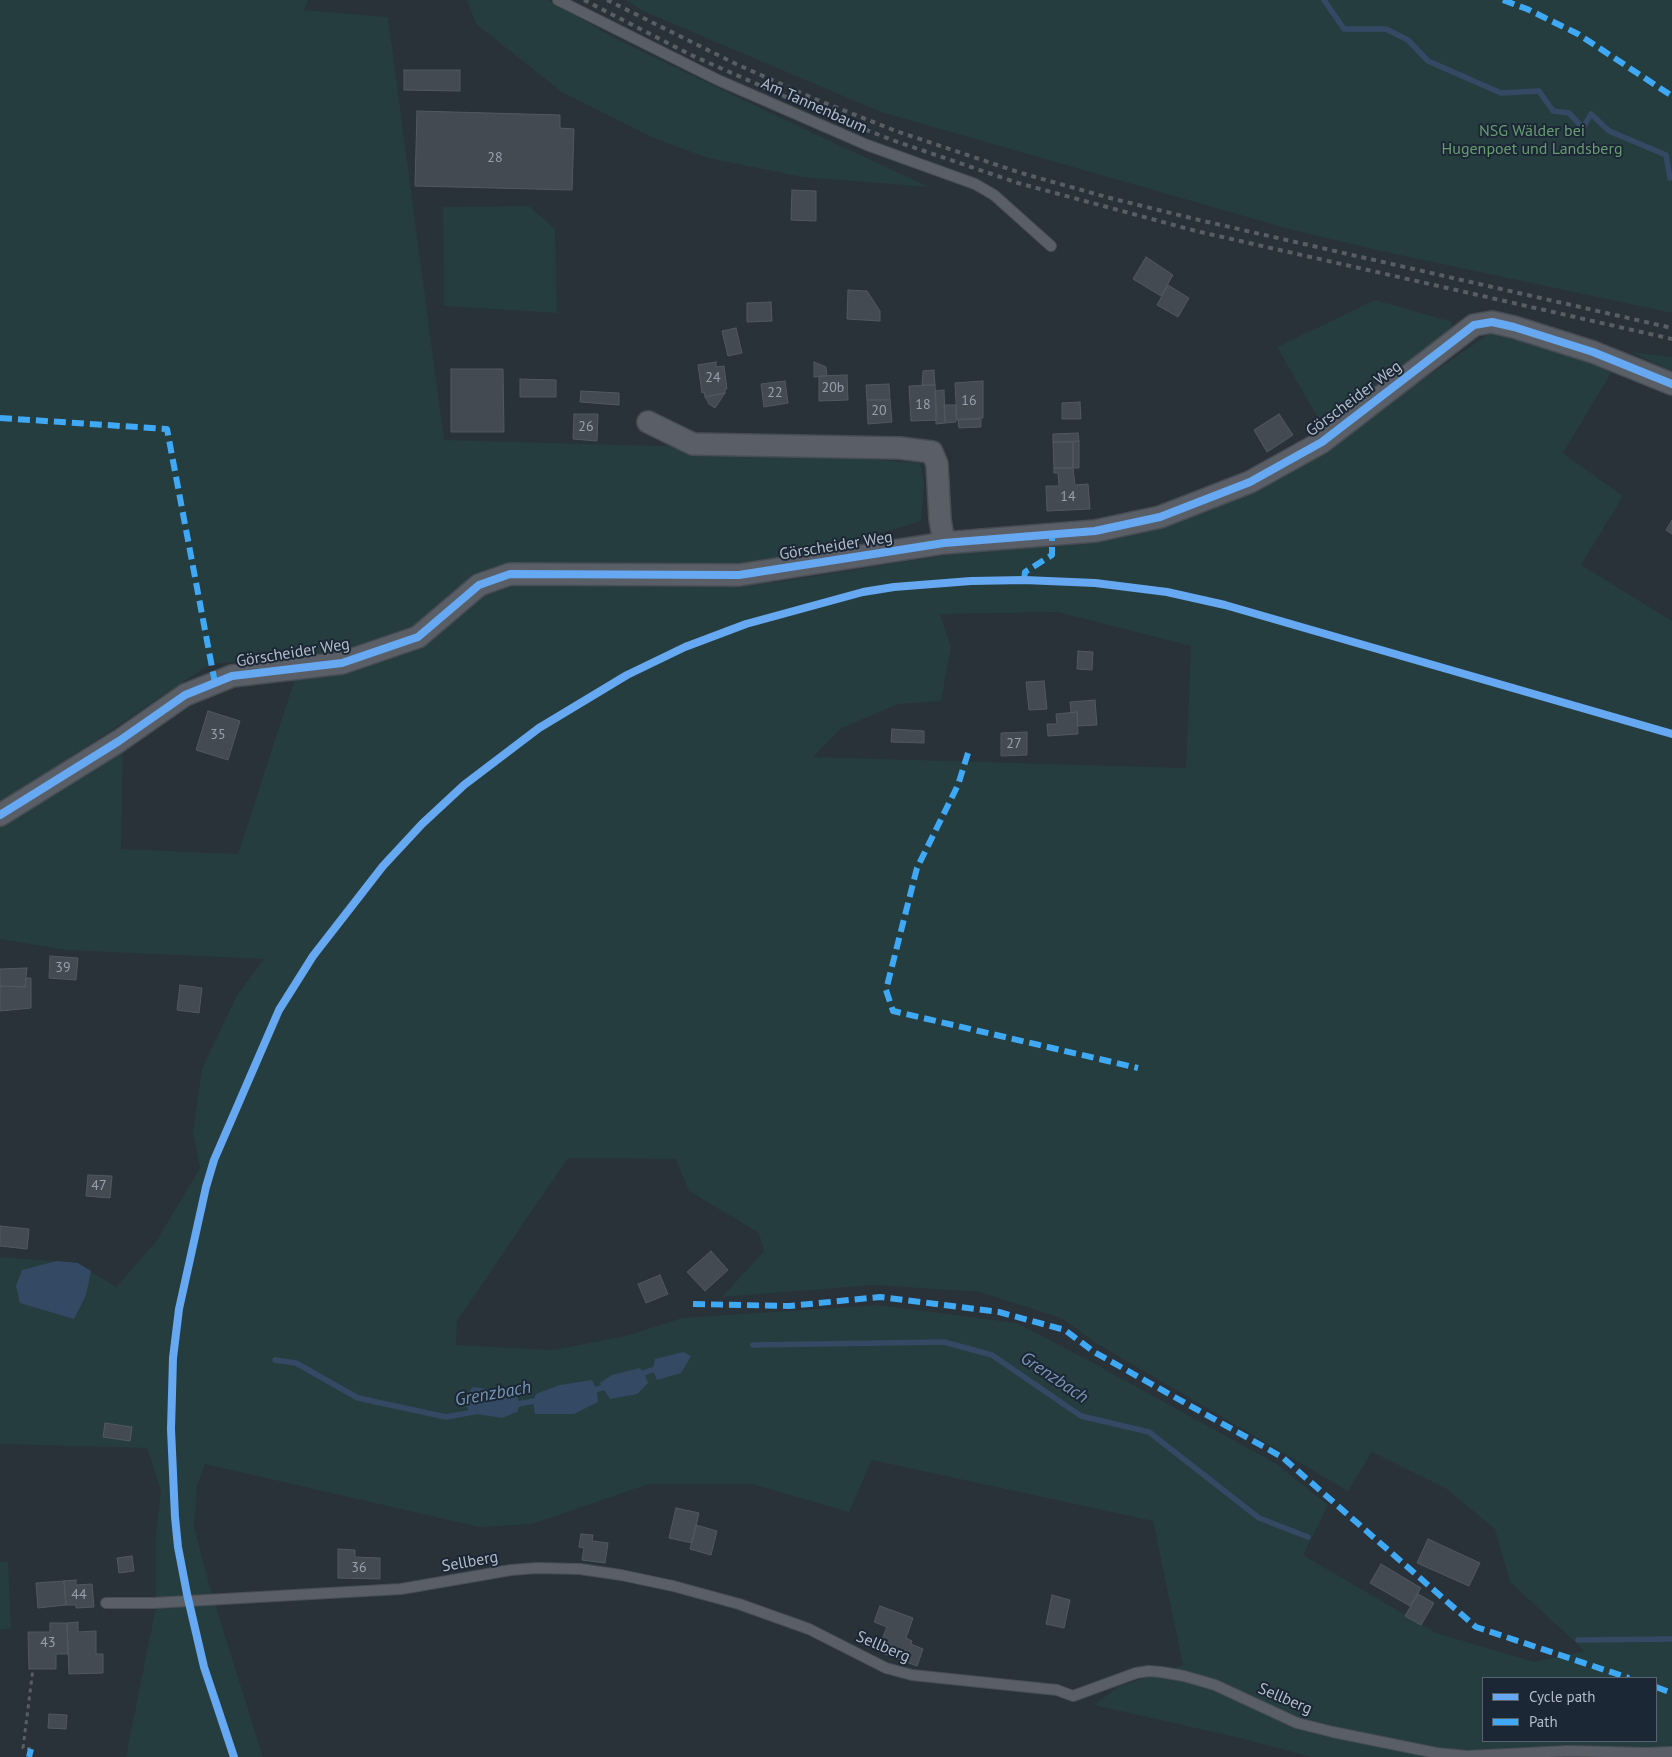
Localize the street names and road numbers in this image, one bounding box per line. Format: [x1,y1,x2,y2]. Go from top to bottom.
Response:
street label: Am Tannenbaum [758,74,870,138]
street label: Görscheider Weg [1303,357,1405,441]
street label: Görscheider Weg [778,528,894,564]
street label: Görscheider Weg [235,635,351,671]
street label: Sellberg [440,1548,500,1576]
street label: Sellberg [853,1627,913,1667]
street label: Sellberg [1255,1679,1315,1719]

